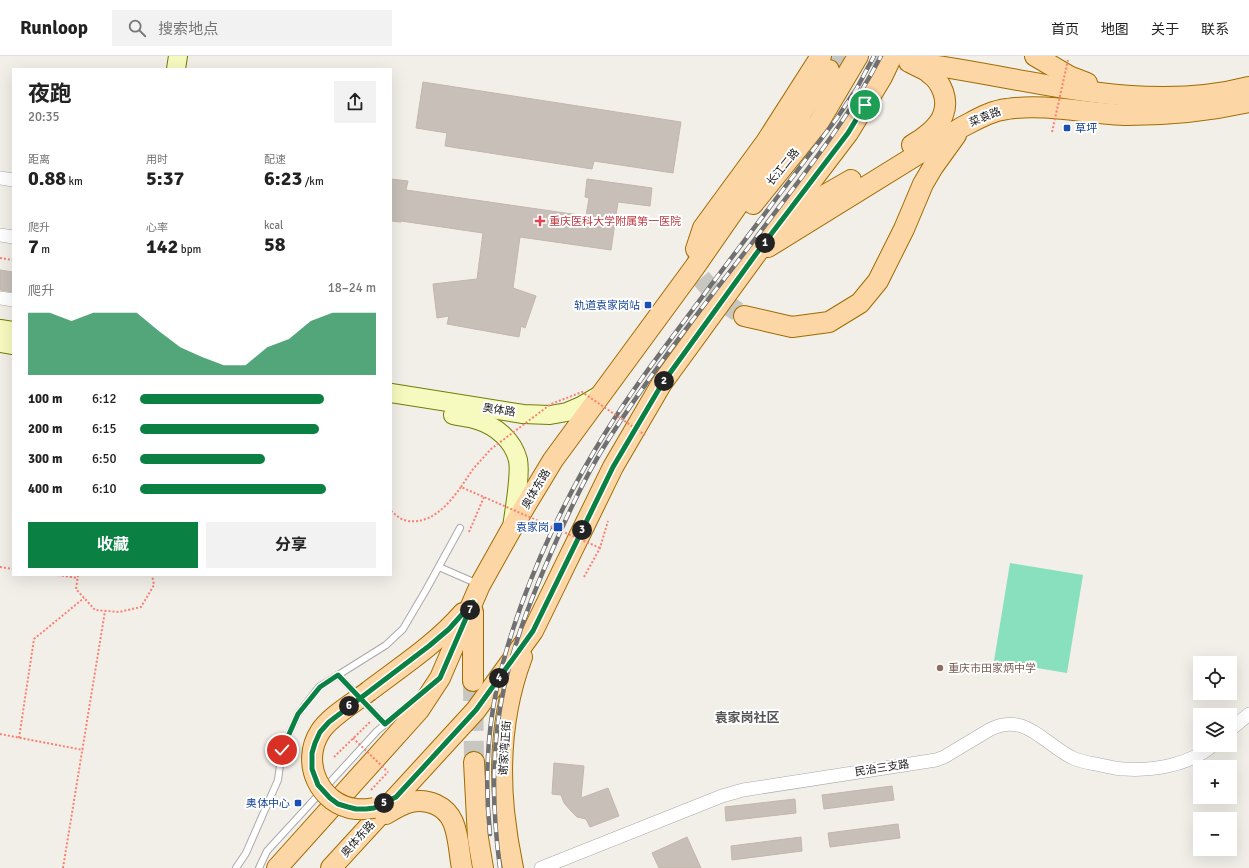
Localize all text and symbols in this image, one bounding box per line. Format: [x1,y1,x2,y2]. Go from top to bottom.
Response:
search box [112,10,392,46]
text: Runloop [20,16,88,40]
icon: search [126,17,148,39]
text: 搜索地点 [158,20,218,38]
text: 首页 [1051,21,1079,38]
text: 地图 [1101,21,1129,38]
text: 关于 [1151,21,1179,38]
text: 联系 [1201,21,1229,38]
text: 夜跑 [28,80,72,107]
button: share [334,81,376,123]
pin [848,88,882,122]
icon: arrive [854,94,876,116]
street label: 菜袁路 [967,105,1003,129]
text: 20:35 [28,109,60,125]
place label: 草坪 [1075,122,1097,135]
marker: 草坪 [1062,123,1072,133]
street label: 长江二路 [764,146,802,188]
text: 距离 [28,153,50,166]
text: 用时 [146,153,168,166]
text: 配速 [264,153,286,166]
text: 0.88 [28,166,66,191]
text: 5:37 [146,166,184,191]
text: 6:23 [264,166,302,191]
text: km [66,175,83,188]
text: /km [302,175,324,188]
marker: 重庆医科大学附属第一医院 [534,215,546,227]
place label: 重庆医科大学附属第一医院 [549,215,681,228]
text: kcal [264,219,283,232]
text: 爬升 [28,221,50,234]
text: 心率 [146,221,168,234]
text: 58 [264,232,286,257]
pin: 1 [755,233,775,253]
text: 7 [28,234,39,259]
text: 142 [146,234,178,259]
text: 1 [762,236,768,249]
text: m [39,243,50,256]
text: bpm [178,243,201,256]
text: 18–24 m [328,280,376,296]
text: 爬升 [28,283,54,299]
place label: 轨道袁家岗站 [574,299,640,312]
marker: 轨道袁家岗站 [643,300,653,310]
pin: 2 [654,371,674,391]
text: 2 [661,374,667,387]
text: 100 m [28,391,62,407]
text: 6:12 [92,391,117,407]
street label: 奥体路 [482,401,516,419]
text: 200 m [28,421,62,437]
text: 6:15 [92,421,117,437]
text: 300 m [28,451,62,467]
text: 6:50 [92,451,117,467]
street label: 奥体东路 [519,467,553,511]
text: 400 m [28,481,62,497]
text: 6:10 [92,481,117,497]
pin: 3 [572,520,592,540]
place label: 袁家岗 [516,521,549,534]
marker: 袁家岗 [552,521,564,533]
button: 收藏 [28,522,198,568]
button: 分享 [206,522,376,568]
text: 3 [579,523,585,536]
pin: 7 [460,600,480,620]
text: 7 [467,603,473,616]
map controls [1193,656,1237,856]
button: locate [1193,656,1237,700]
place label: 重庆市田家炳中学 [948,662,1036,675]
marker: 重庆市田家炳中学 [935,663,945,673]
pin: 4 [489,668,509,688]
text: 4 [496,671,502,684]
pin: 6 [339,696,359,716]
text: 6 [346,699,352,712]
button: layers [1193,708,1237,752]
district label: 袁家岗社区 [714,710,780,726]
street label: 谢家湾正街 [497,720,513,776]
pin [265,733,299,767]
icon: check [271,739,293,761]
street label: 民治三支路 [854,757,910,779]
button: + [1193,760,1237,804]
pin: 5 [374,793,394,813]
text: 5 [381,796,387,809]
place label: 奥体中心 [246,797,290,810]
marker: 奥体中心 [293,798,303,808]
button: − [1193,812,1237,856]
street label: 奥体东路 [338,818,378,860]

